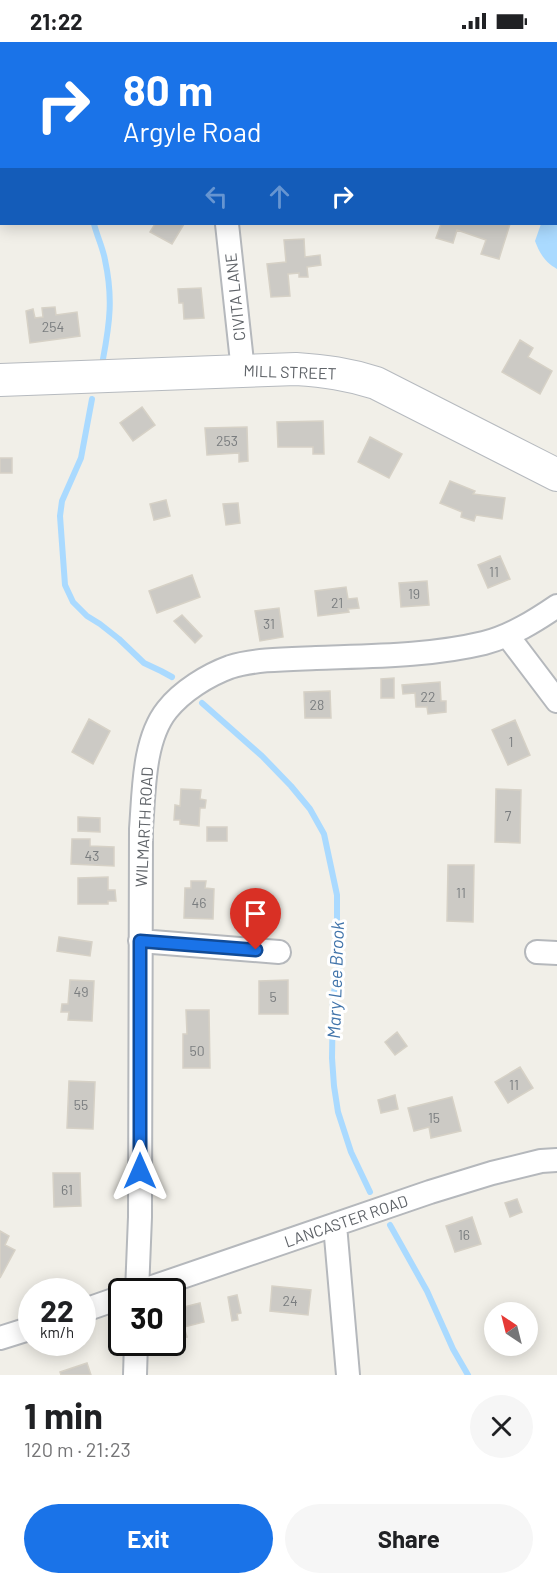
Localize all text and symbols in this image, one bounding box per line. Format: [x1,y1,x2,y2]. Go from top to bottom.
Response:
text: 21:22 [30,8,83,34]
text: 80 m [123,64,213,114]
icon: right [24,66,102,144]
text: Argyle Road [123,115,262,147]
icon: left [200,180,233,213]
icon: ahead [263,180,296,213]
icon: right [326,180,359,213]
street label: CIVITA LANE [220,252,249,342]
house number: 254 [42,318,64,335]
street label: MILL STREET [243,360,337,383]
house number: 253 [216,432,238,449]
house number: 11 [489,563,499,580]
house number: 19 [408,585,420,602]
house number: 21 [331,594,343,611]
house number: 31 [263,615,275,632]
house number: 22 [420,688,436,705]
house number: 28 [310,696,324,713]
house number: 1 [509,733,513,750]
street label: WILMARTH ROAD [131,766,156,888]
house number: 7 [505,807,512,824]
house number: 43 [85,847,99,864]
house number: 11 [456,884,466,901]
pin [230,888,281,950]
house number: 46 [192,894,206,911]
icon: arrive [239,897,272,930]
water label: Mary Lee Brook [322,921,348,1039]
house number: 49 [73,983,89,1000]
house number: 5 [269,988,277,1005]
house number: 50 [189,1042,205,1059]
house number: 11 [509,1076,519,1093]
house number: 55 [74,1096,88,1113]
house number: 15 [428,1109,440,1126]
position arrow [108,1139,172,1203]
house number: 61 [61,1181,73,1198]
street label: LANCASTER ROAD [282,1191,410,1251]
house number: 16 [458,1226,470,1243]
speed limit sign: 30 [108,1278,186,1356]
text: 22 [40,1292,74,1328]
house number: 24 [282,1292,298,1309]
north arrow [484,1302,538,1356]
map controls [484,1302,538,1356]
text: km/h [40,1323,74,1341]
text: 1 min [24,1393,103,1436]
button: close [470,1395,533,1458]
text: 120 m · 21:23 [24,1437,131,1461]
button: Exit [24,1504,273,1573]
button: Share [285,1504,533,1573]

